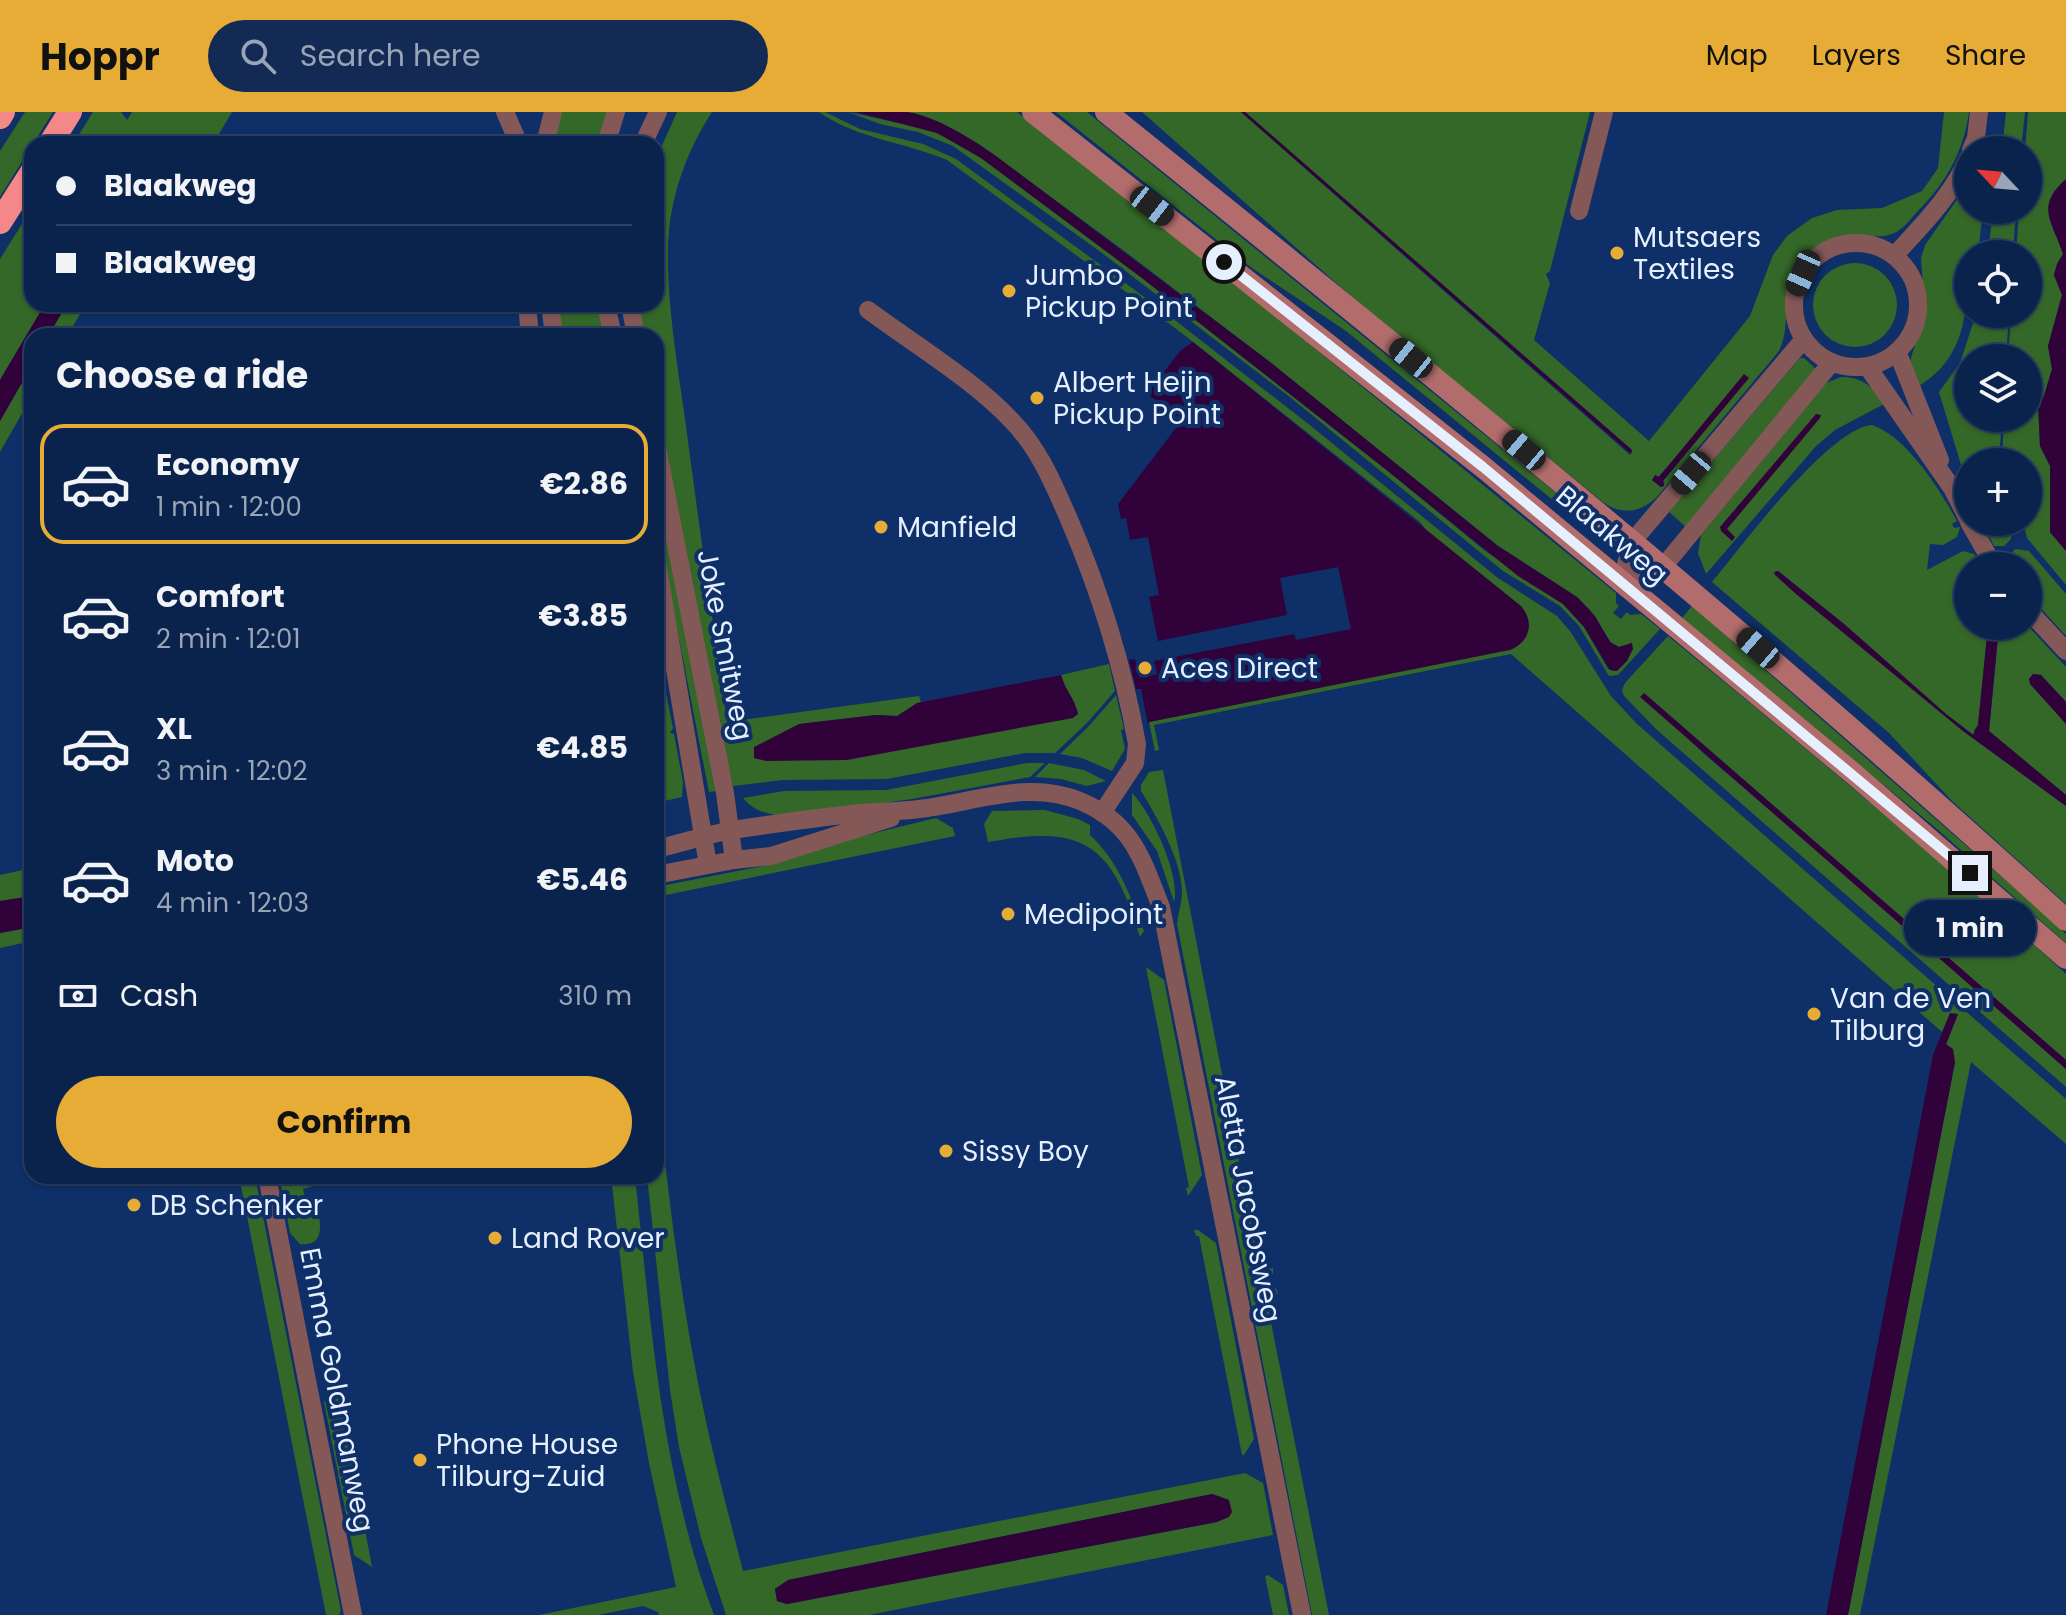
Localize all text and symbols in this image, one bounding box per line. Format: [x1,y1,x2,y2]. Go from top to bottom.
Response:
search box [208,20,768,92]
text: Hoppr [40,30,160,83]
icon: search [236,34,280,78]
text: Search here [300,34,481,77]
text: Map [1706,36,1768,75]
text: Layers [1812,36,1901,75]
text: Share [1945,36,2026,75]
north arrow [1954,136,2042,224]
map controls [1954,136,2042,640]
text: Blaakweg [104,164,257,207]
car [1126,182,1178,230]
place label: Mutsaers Textiles [1633,218,1761,289]
button: locate [1954,240,2042,328]
text: Blaakweg [104,241,257,284]
route start [1206,244,1242,280]
marker: Mutsaers Textiles [1608,244,1626,262]
car [1782,246,1824,300]
place label: Jumbo Pickup Point [1025,256,1193,327]
marker: Jumbo Pickup Point [1000,282,1018,300]
car [1385,334,1437,382]
button: layers [1954,344,2042,432]
text: Choose a ride [56,350,308,401]
place label: Albert Heijn Pickup Point [1053,363,1221,434]
marker: Albert Heijn Pickup Point [1028,389,1046,407]
car [1498,425,1550,475]
text: Economy [156,443,300,486]
car [1666,447,1716,499]
icon: car [60,448,132,520]
button: + [1954,448,2042,536]
text: €2.86 [540,462,628,505]
street label: Blaakweg [1548,476,1676,594]
text: 1 min · 12:00 [156,489,302,525]
place label: Manfield [897,508,1017,547]
marker: Manfield [872,518,890,536]
street label: Joke Smitweg [687,546,763,744]
button: − [1954,552,2042,640]
text: Comfort [156,575,285,618]
icon: car [60,580,132,652]
text: €3.85 [539,594,628,637]
text: 2 min · 12:01 [156,621,301,657]
car [1732,623,1784,673]
place label: Aces Direct [1161,649,1318,688]
marker: Aces Direct [1136,659,1154,677]
text: XL [156,707,192,750]
icon: car [60,712,132,784]
text: €4.85 [536,726,628,769]
text: 3 min · 12:02 [156,753,308,789]
text: Moto [156,839,234,882]
icon: car [60,844,132,916]
route end [1952,855,1988,891]
text: €5.46 [537,858,628,901]
text: 4 min · 12:03 [156,885,309,921]
place label: Medipoint [1024,895,1163,934]
callout: 1 min [1904,901,2036,957]
marker: Medipoint [999,905,1017,923]
text: 1 min [1936,910,2004,946]
icon: cash [56,974,100,1018]
text: Cash [120,974,198,1017]
text: 310 m [558,978,632,1014]
place label: Van de Ven Tilburg [1830,979,1991,1050]
marker: Van de Ven Tilburg [1805,1005,1823,1023]
street label: Aletta Jacobsweg [1205,1072,1291,1326]
button: Confirm [56,1076,632,1168]
place label: Sissy Boy [962,1132,1089,1171]
marker: Sissy Boy [937,1142,955,1160]
place label: DB Schenker [150,1186,323,1225]
marker: DB Schenker [125,1196,143,1214]
place label: Land Rover [511,1219,665,1258]
marker: Land Rover [486,1229,504,1247]
street label: Emma Goldmanweg [290,1244,384,1536]
place label: Phone House Tilburg-Zuid [436,1425,618,1496]
marker: Phone House Tilburg-Zuid [411,1451,429,1469]

